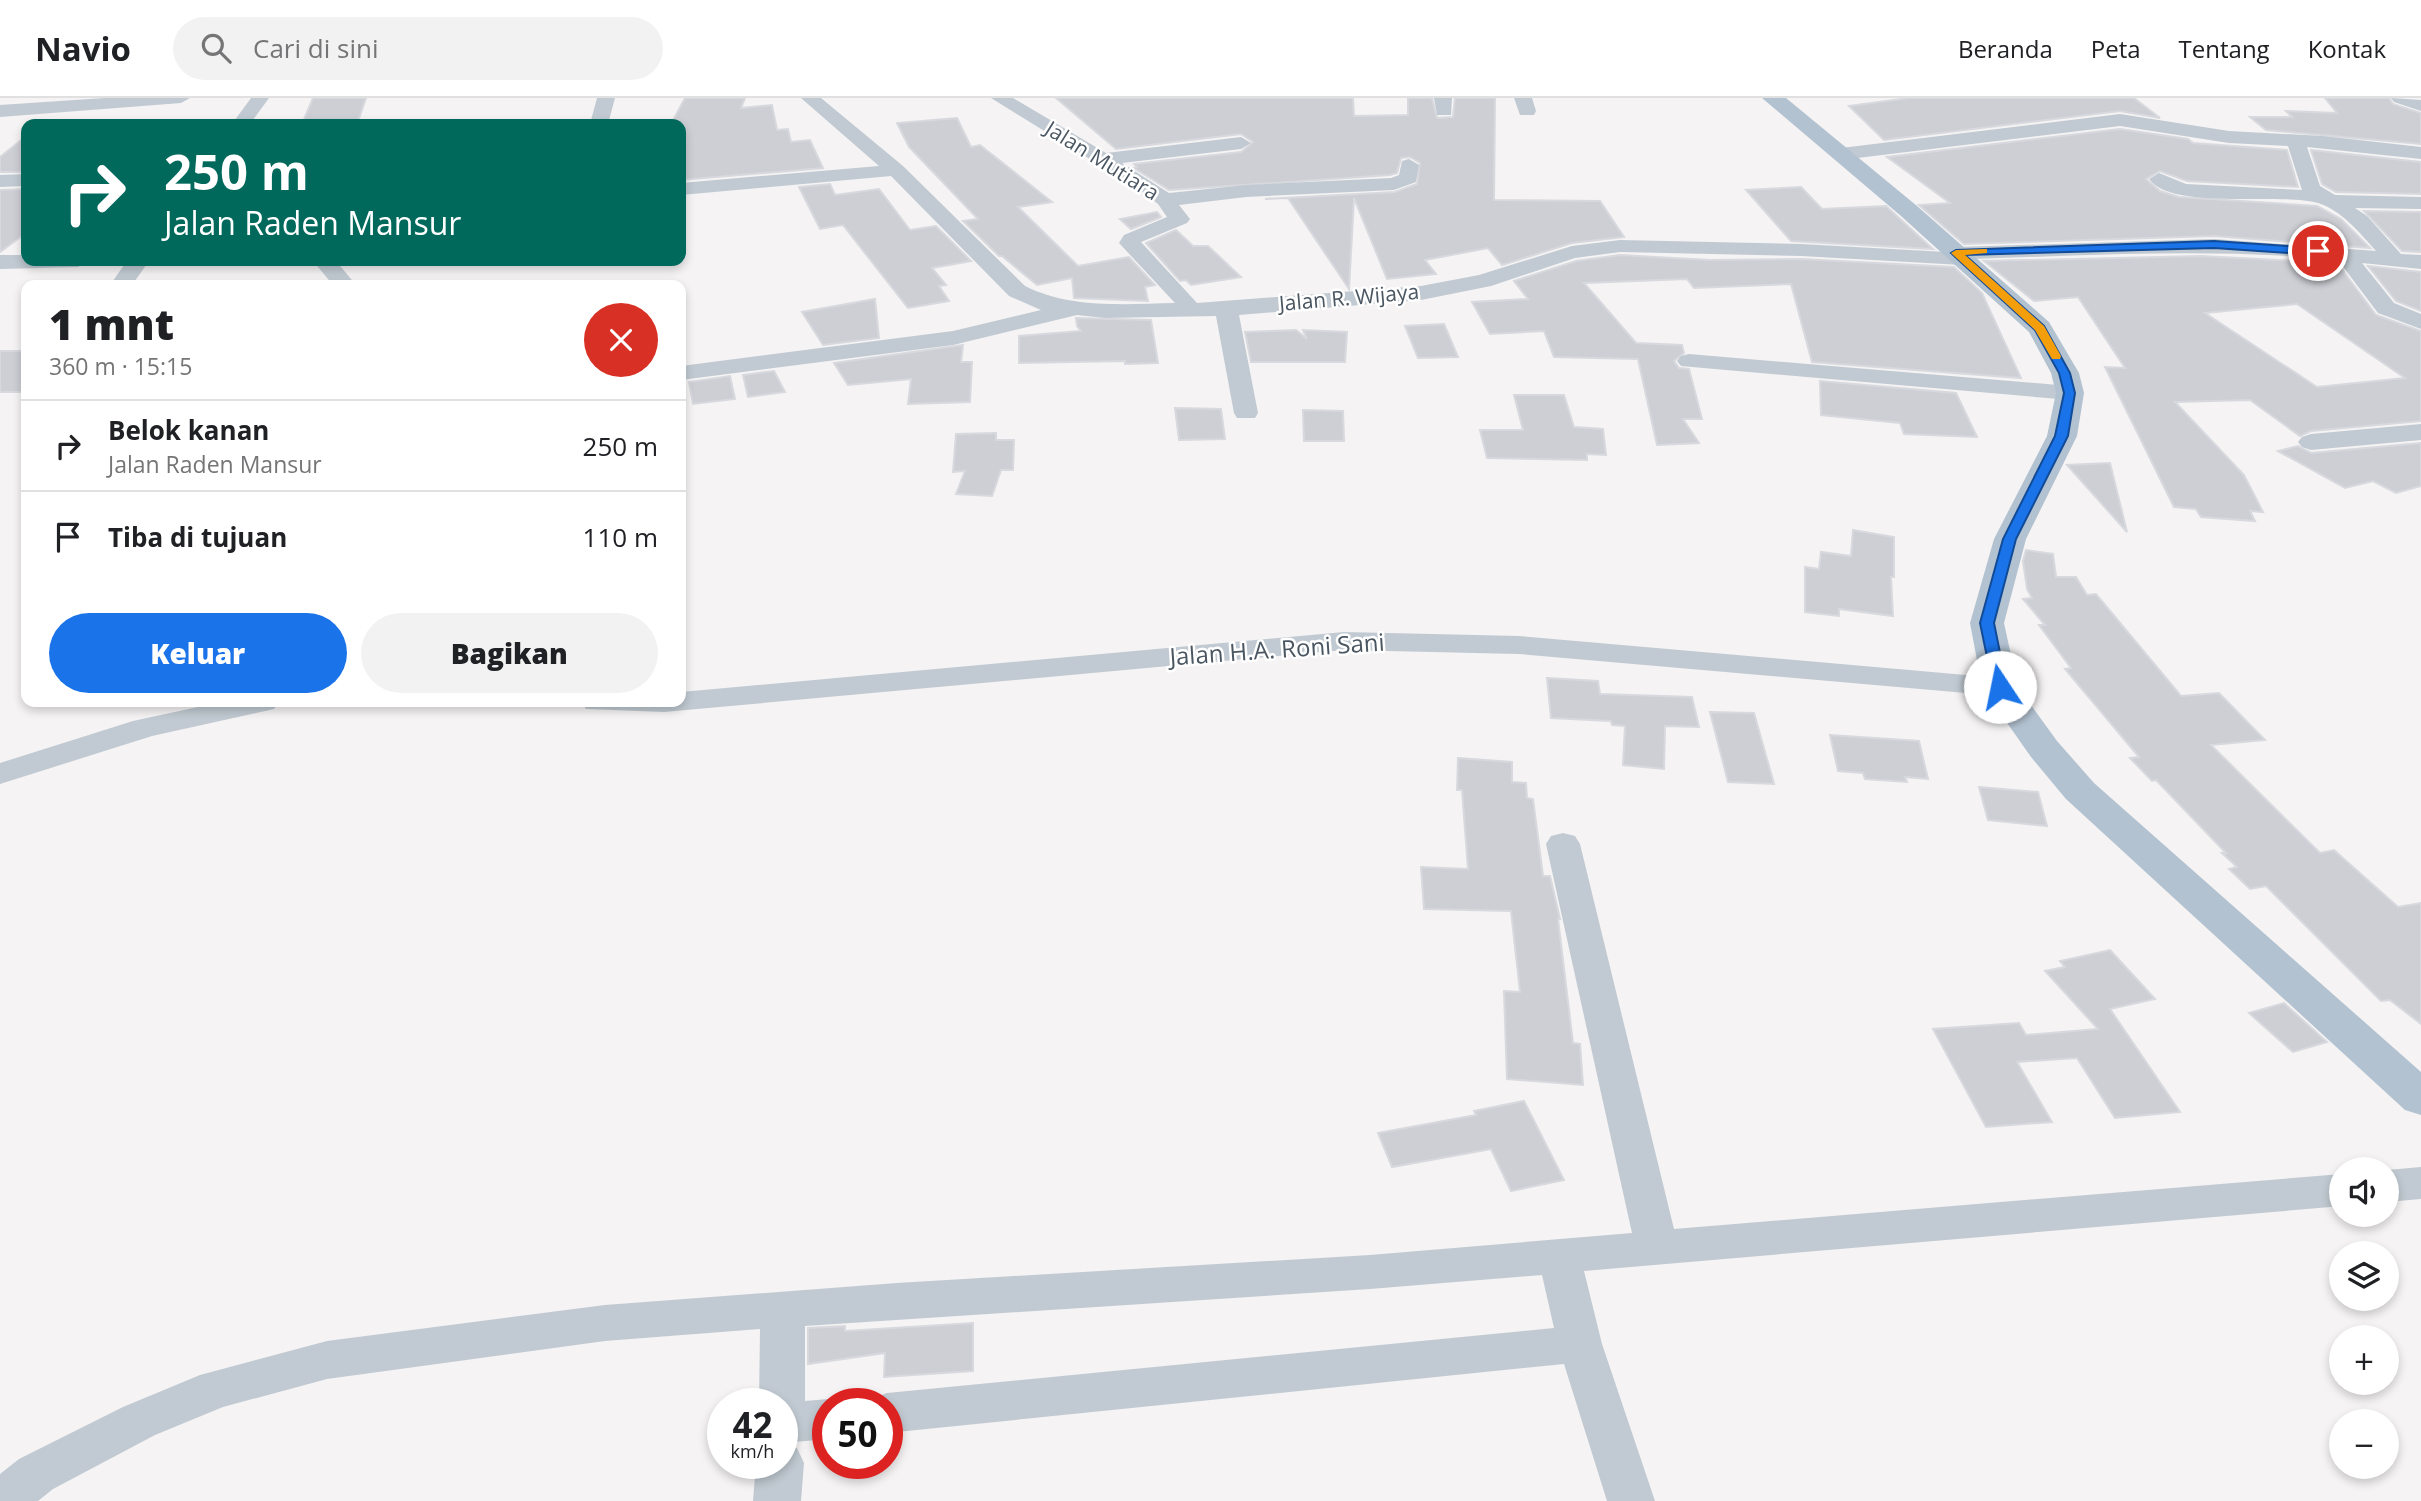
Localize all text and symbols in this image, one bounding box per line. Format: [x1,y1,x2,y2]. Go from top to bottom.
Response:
search box [173,17,663,80]
text: Navio [35,26,131,71]
icon: search [197,29,235,67]
text: Cari di sini [253,30,379,66]
text: Beranda [1958,32,2053,65]
text: Peta [2091,32,2141,65]
text: Tentang [2179,32,2270,65]
text: Kontak [2308,32,2386,65]
street label: Jalan Mutiara [1039,113,1165,206]
text: 250 m [164,138,309,204]
icon: right [49,147,140,238]
text: Jalan Raden Mansur [164,201,461,244]
pin [2288,221,2348,281]
icon: arrive [2299,232,2337,270]
street label: Jalan R. Wijaya [1276,277,1420,317]
text: 1 mnt [49,295,174,352]
button: close [584,303,658,377]
text: 360 m · 15:15 [49,350,192,382]
text: Belok kanan [108,412,269,448]
icon: right [49,427,87,465]
text: 250 m [583,428,658,464]
text: Jalan Raden Mansur [108,448,322,480]
icon: arrive [49,518,87,556]
text: Tiba di tujuan [108,519,287,555]
text: 110 m [583,519,658,555]
button: Keluar [49,613,347,693]
button: Bagikan [361,613,658,693]
street label: Jalan H.A. Roni Sani [1166,625,1385,673]
position arrow [1963,650,2037,724]
map controls [2329,1157,2399,1479]
button: sound [2329,1157,2399,1227]
button: layers [2329,1241,2399,1311]
button: + [2329,1325,2399,1395]
speed limit sign: 50 [812,1388,903,1479]
text: 42 [732,1401,773,1448]
button: − [2329,1409,2399,1479]
text: km/h [731,1439,774,1463]

